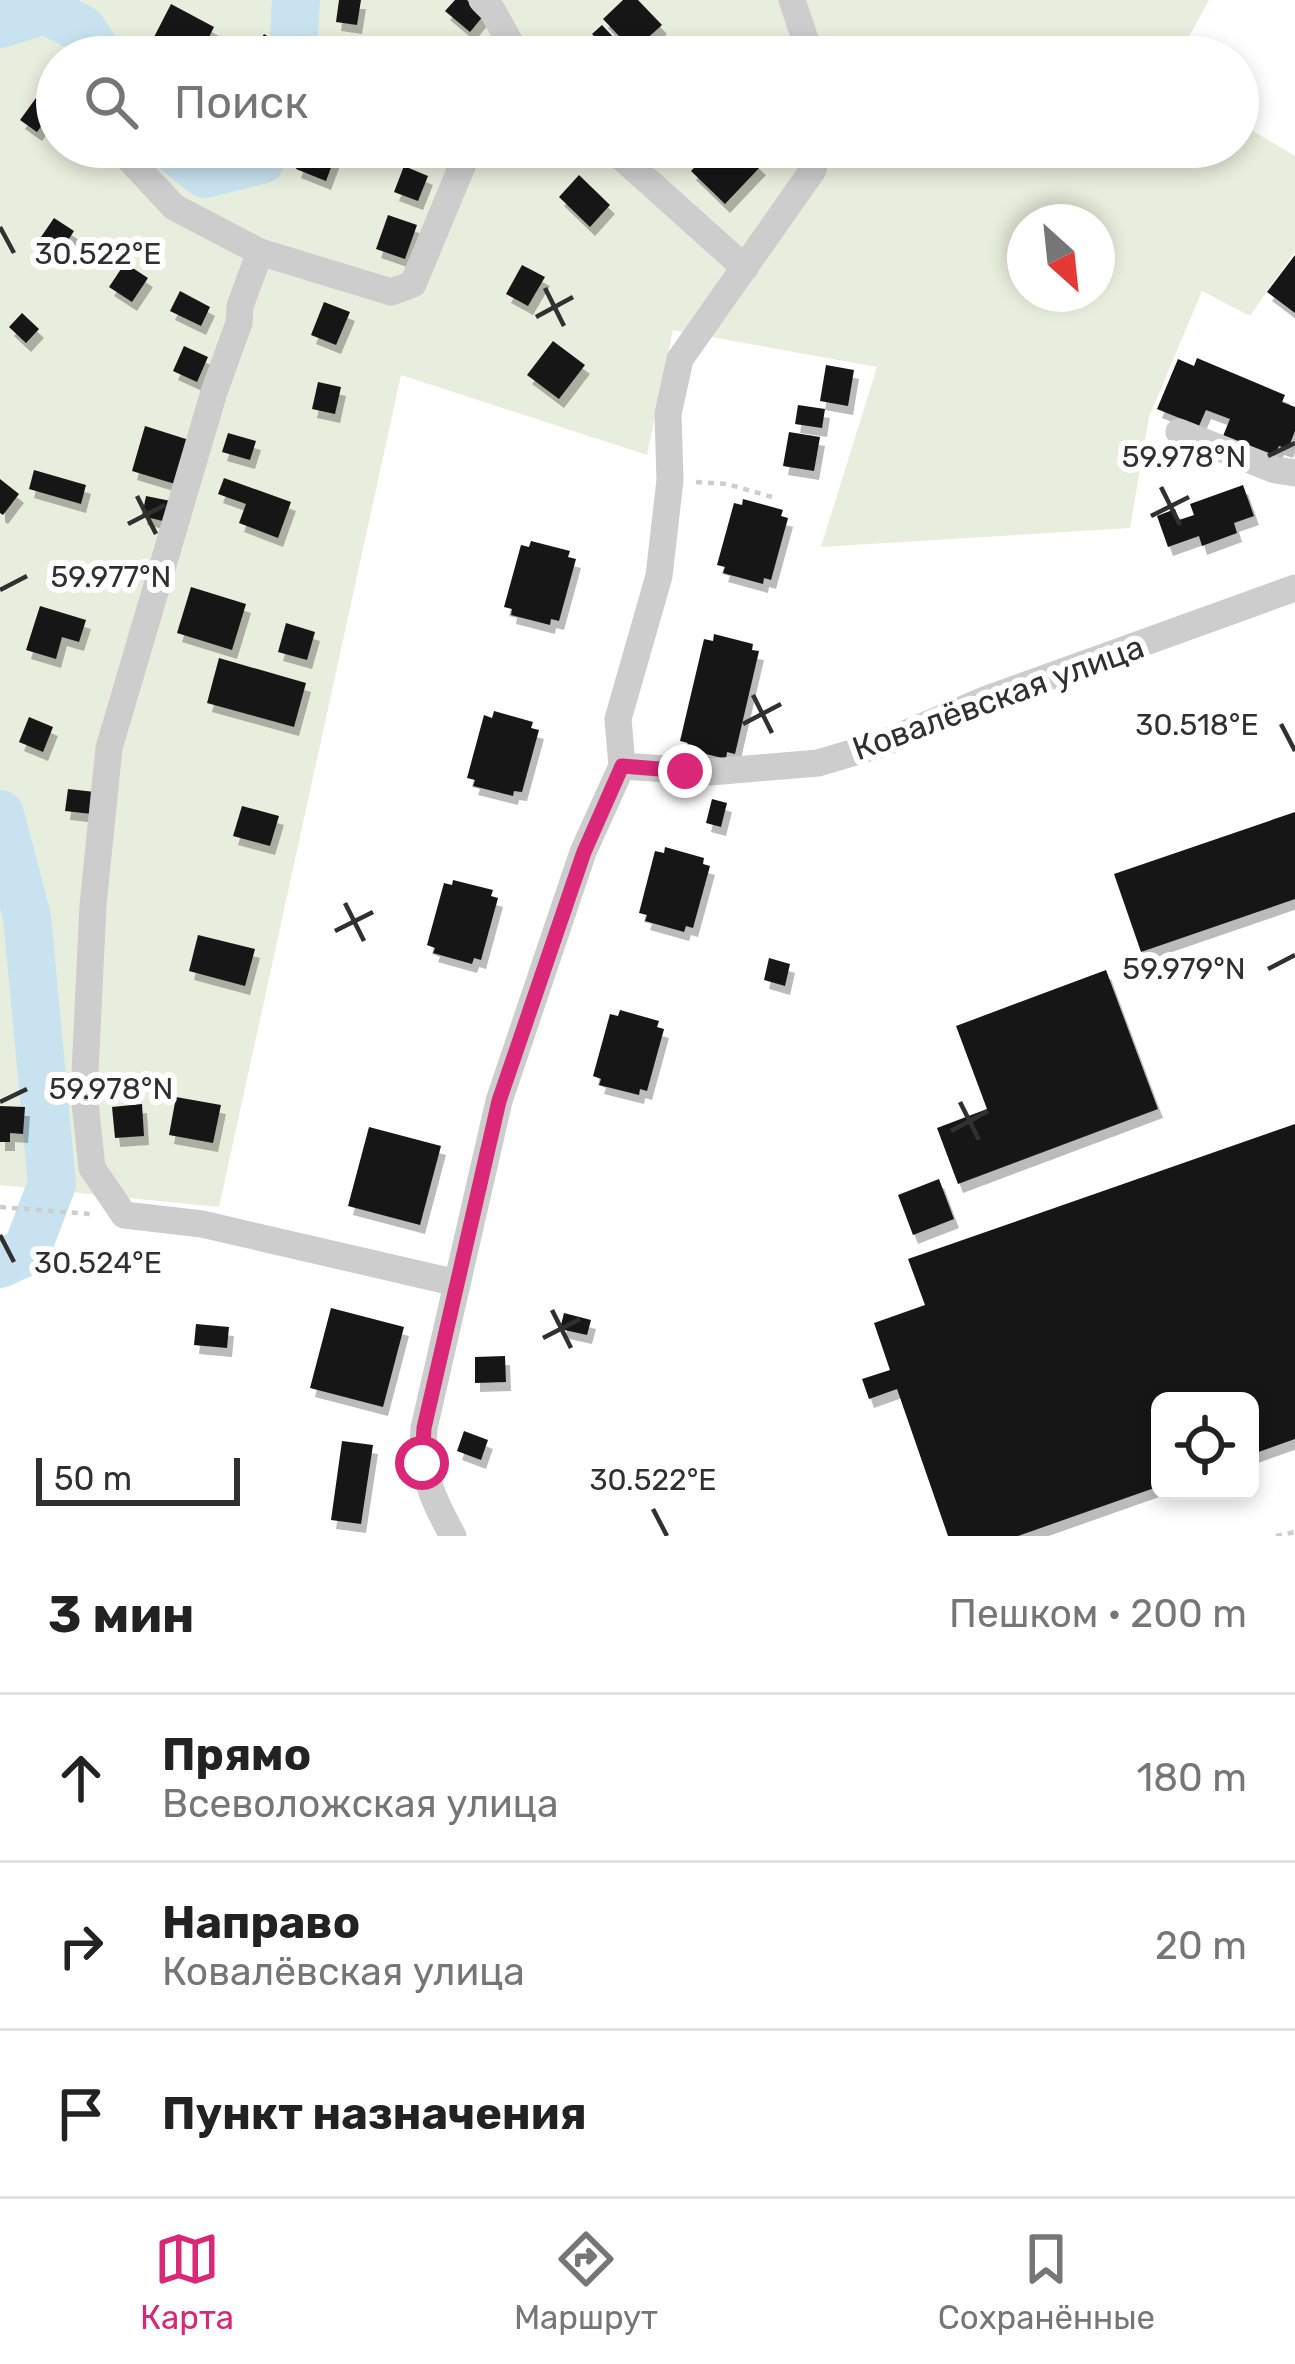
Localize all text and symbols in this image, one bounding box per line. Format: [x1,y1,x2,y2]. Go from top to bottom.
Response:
search box [36,36,1259,168]
icon: search [78,69,144,135]
text: Поиск [174,76,308,129]
north arrow [1007,204,1115,312]
text: 30.522°E [34,236,162,272]
text: 59.978°N [1122,439,1246,475]
text: 59.977°N [51,559,171,595]
street label: Ковалёвская улица [847,627,1149,768]
text: 30.518°E [1135,707,1259,743]
route end [658,744,712,798]
text: 59.979°N [1122,951,1246,987]
text: 59.978°N [49,1071,173,1107]
text: 30.524°E [34,1245,162,1281]
map controls [1151,1392,1259,1500]
button: locate [1151,1392,1259,1500]
route start [395,1436,449,1490]
scale bar [36,1452,240,1505]
text: 50 m [54,1459,132,1498]
text: 30.522°E [589,1462,717,1498]
text: 3 мин [48,1584,194,1645]
text: Пешком · 200 m [949,1591,1247,1637]
text: Прямо [162,1728,311,1781]
icon: ahead [48,1745,114,1811]
text: 180 m [1137,1755,1247,1801]
text: Всеволожская улица [162,1781,558,1827]
text: Направо [162,1896,360,1949]
icon: right [48,1913,114,1979]
text: 20 m [1155,1923,1247,1969]
text: Ковалёвская улица [162,1949,525,1995]
icon: arrive [48,2081,114,2147]
text: Пункт назначения [162,2087,587,2140]
tab: Карта [140,2226,234,2337]
tab: Маршрут [514,2226,658,2337]
tab: Сохранённые [938,2226,1155,2337]

